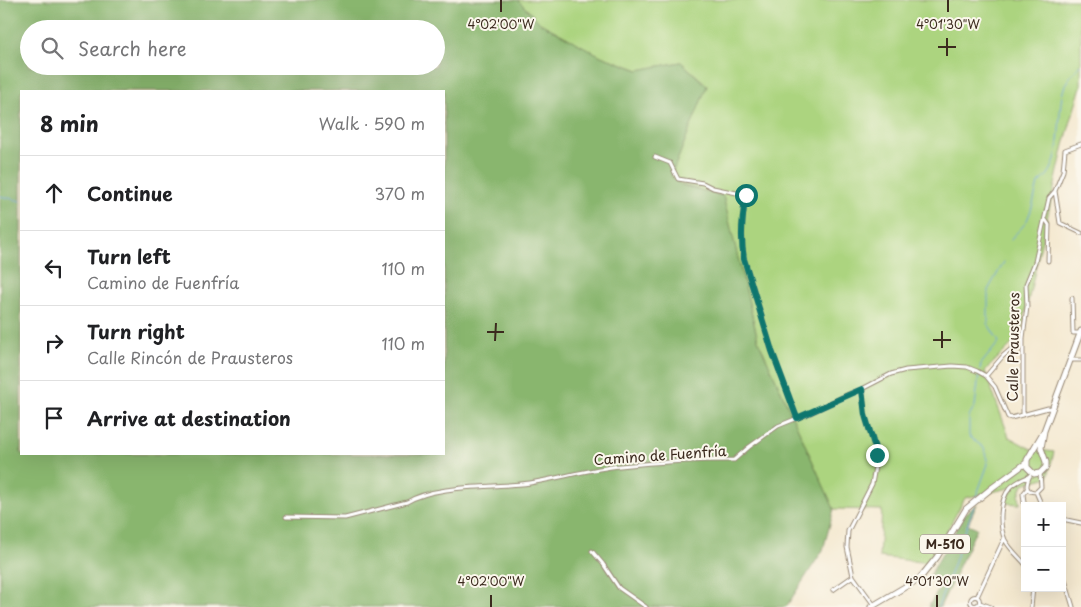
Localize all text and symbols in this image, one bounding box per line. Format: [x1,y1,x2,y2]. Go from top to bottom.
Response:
text: 4°02'00"W [468,15,535,33]
text: 4°01'30"W [916,15,980,33]
search box [20,20,445,75]
icon: search [38,34,66,62]
text: Search here [78,34,187,62]
text: 8 min [40,107,99,139]
text: Walk · 590 m [319,111,425,135]
icon: ahead [40,179,68,207]
text: Continue [87,179,173,207]
text: 370 m [375,181,425,205]
route start [735,184,758,207]
text: Turn left [87,242,171,270]
icon: left [40,254,68,282]
text: 110 m [382,256,425,280]
text: Camino de Fuenfría [87,270,239,294]
street label: Calle Prausteros [1002,292,1024,402]
text: Turn right [87,317,185,345]
icon: right [40,329,68,357]
text: 110 m [382,331,425,355]
text: Calle Rincón de Prausteros [87,345,293,369]
icon: arrive [40,404,68,432]
text: Arrive at destination [87,404,291,432]
street label: Camino de Fuenfría [593,440,727,470]
route end [866,444,889,467]
map controls [1021,502,1066,592]
button: + [1021,502,1066,547]
road number: M-510 [920,534,970,554]
button: − [1021,547,1066,592]
text: 4°02'00"W [458,572,525,590]
text: 4°01'30"W [905,572,969,590]

